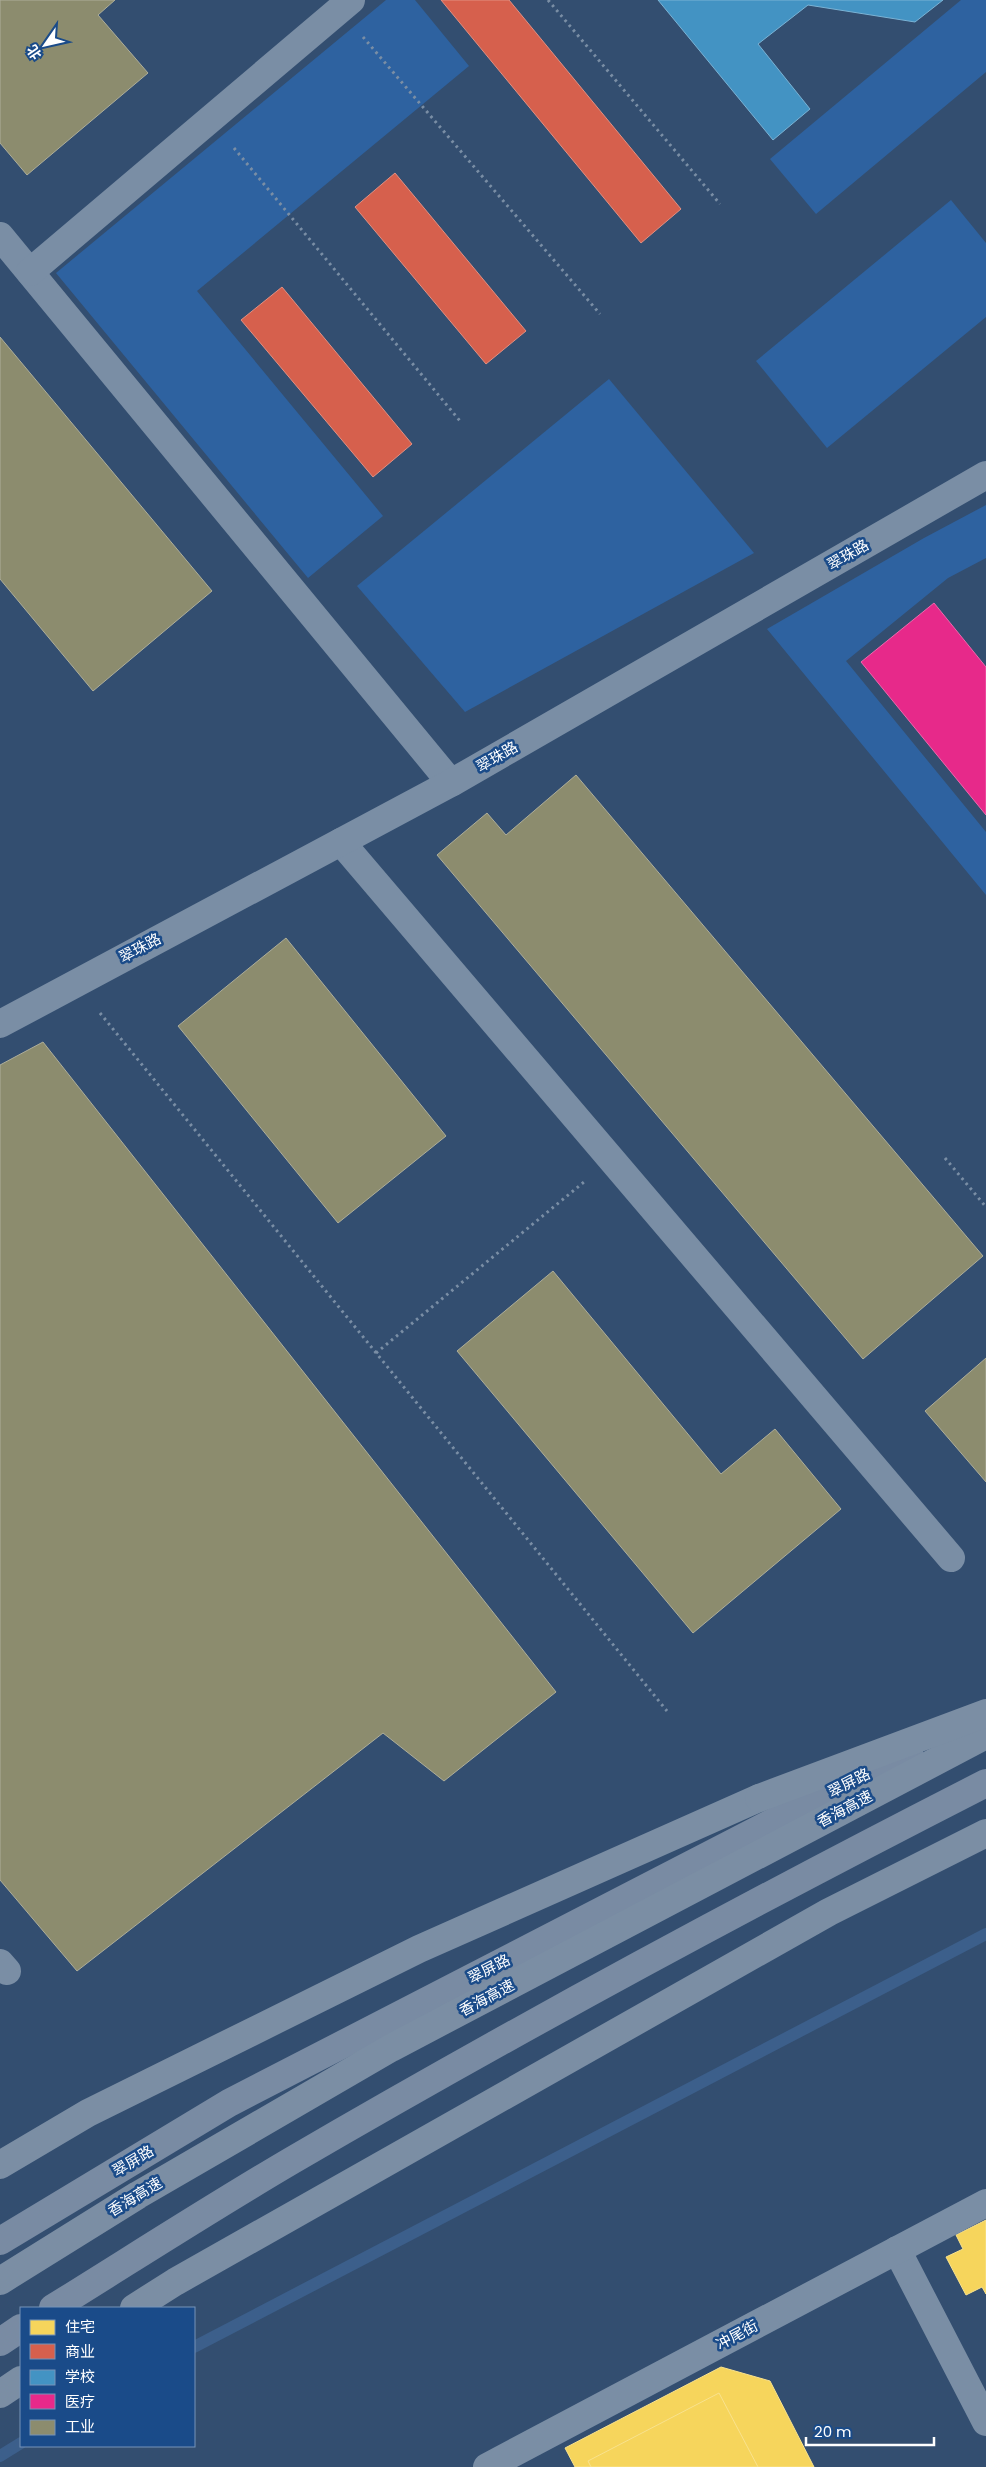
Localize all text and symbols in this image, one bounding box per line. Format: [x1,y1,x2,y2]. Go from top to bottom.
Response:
north arrow [20,20,70,70]
text: 北 [22,41,46,64]
street label: 翠珠路 [823,534,872,575]
street label: 翠珠路 [472,736,521,777]
street label: 翠珠路 [115,928,165,967]
street label: 翠屏路 [824,1763,874,1802]
street label: 香海高速 [813,1785,876,1832]
street label: 翠屏路 [464,1949,514,1988]
street label: 香海高速 [455,1974,518,2021]
street label: 翠屏路 [108,2140,157,2181]
street label: 香海高速 [104,2172,166,2221]
legend [20,2307,195,2447]
street label: 冲尾街 [712,2315,762,2354]
text: 住宅 [65,2316,95,2337]
text: 商业 [65,2341,95,2362]
text: 学校 [65,2366,95,2387]
text: 医疗 [65,2391,95,2412]
scale bar [806,2414,934,2446]
text: 工业 [65,2416,95,2437]
text: 20 m [814,2421,852,2442]

